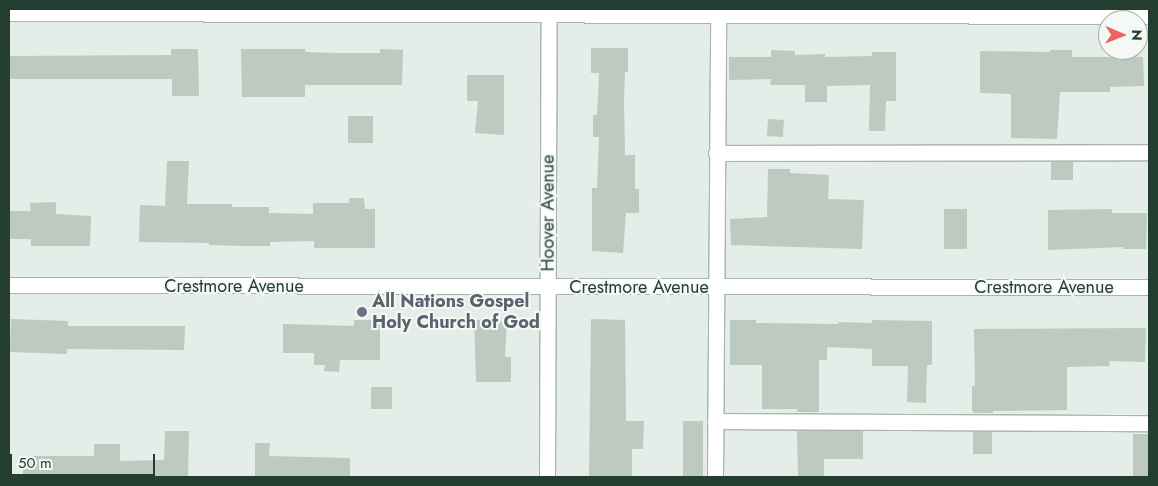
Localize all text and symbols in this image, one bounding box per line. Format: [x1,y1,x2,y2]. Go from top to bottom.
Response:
north arrow [1098,10,1148,60]
text: N [1127,30,1147,41]
street label: Hoover Avenue [537,155,559,271]
street label: Crestmore Avenue [164,275,304,297]
street label: Crestmore Avenue [569,276,709,298]
street label: Crestmore Avenue [974,276,1114,298]
place label: All Nations Gospel Holy Church of God [372,291,540,334]
marker: All Nations Gospel Holy Church of God [356,306,368,318]
scale bar [12,444,158,476]
text: 50 m [18,452,52,474]

